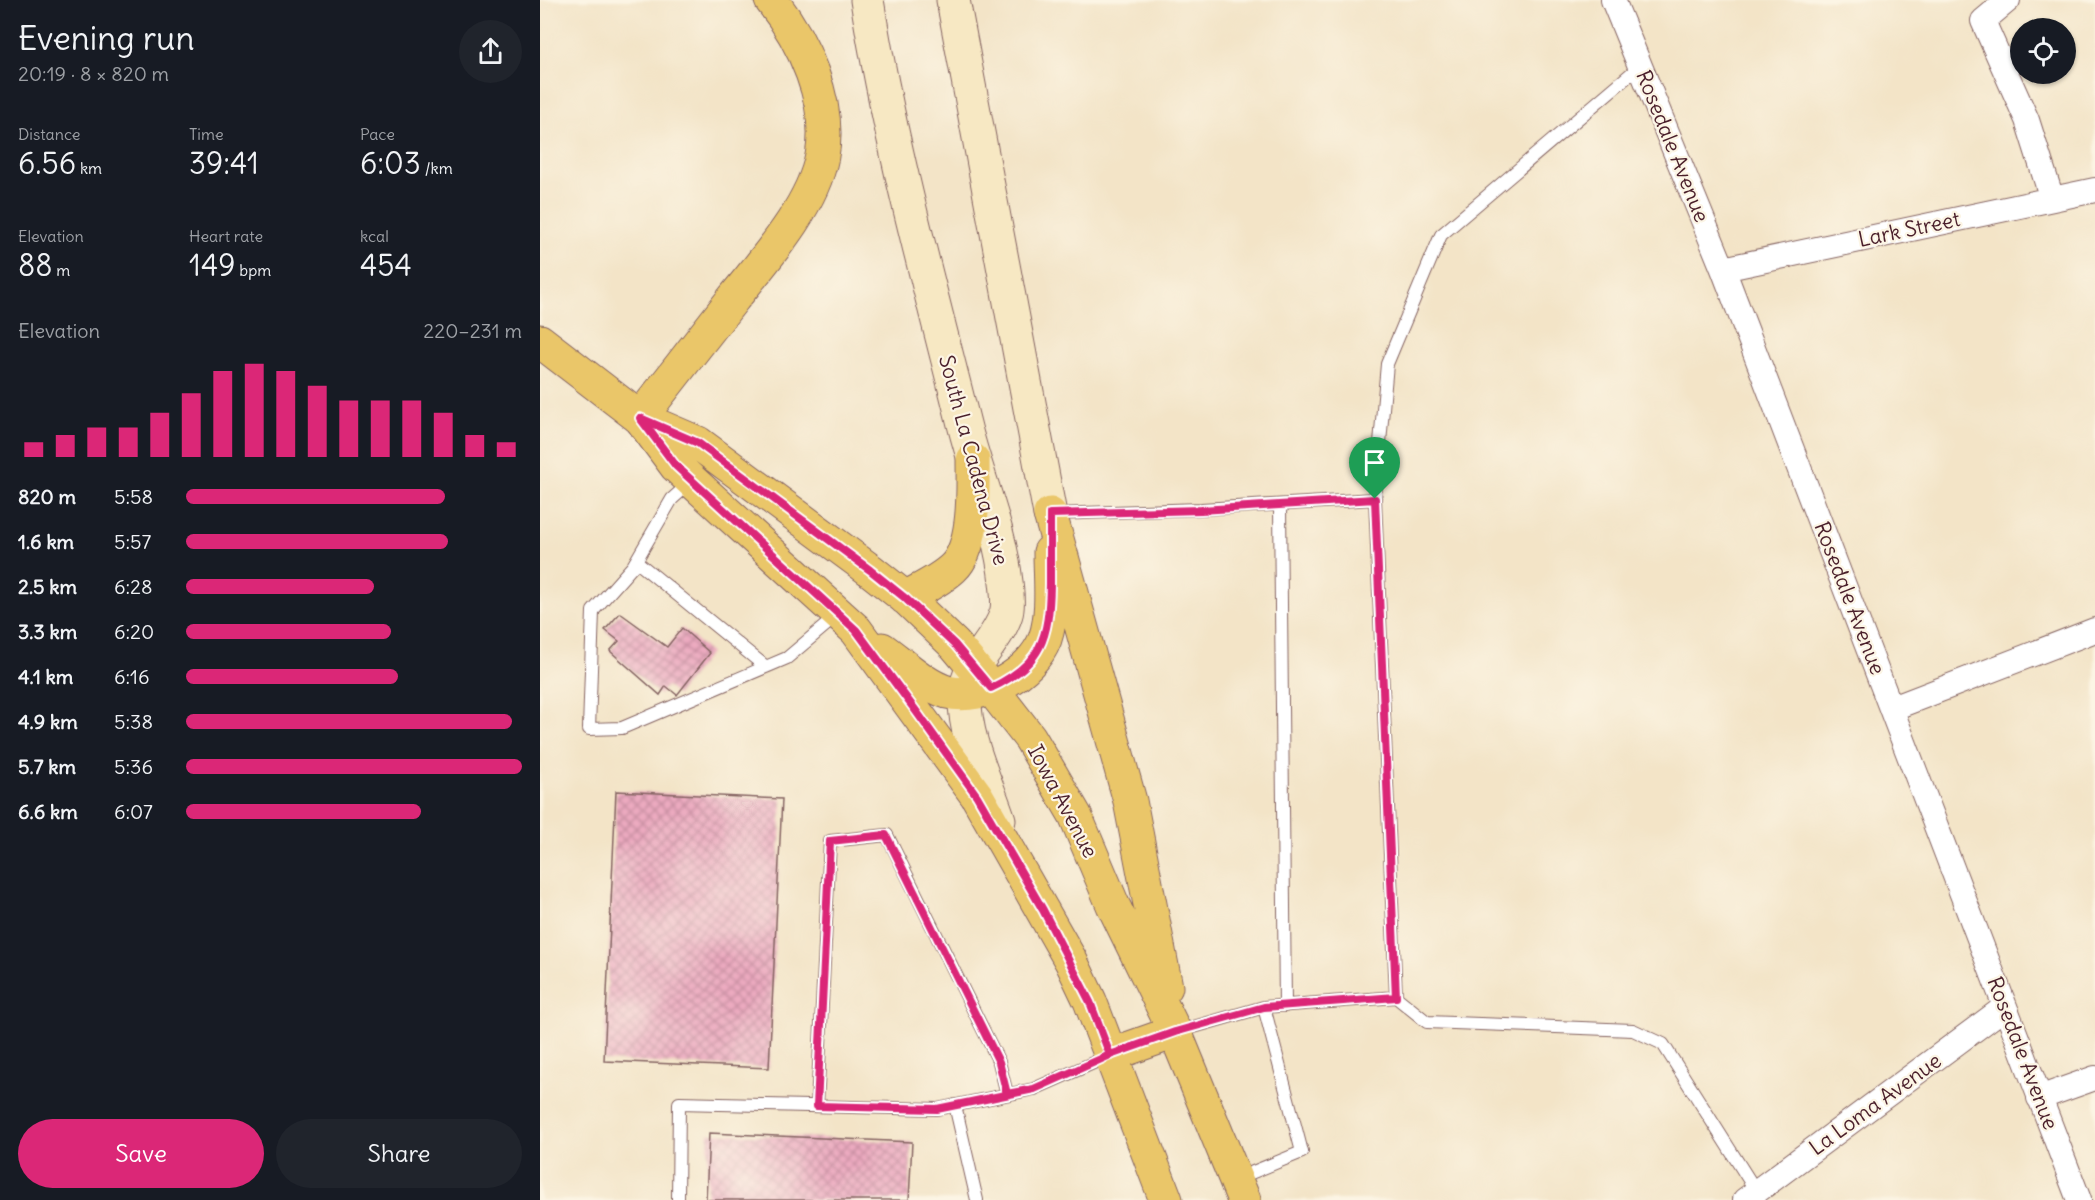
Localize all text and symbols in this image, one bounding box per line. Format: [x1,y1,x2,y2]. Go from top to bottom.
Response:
text: Evening run [18,17,194,59]
map controls [2010,18,2076,84]
button: locate [2010,18,2076,84]
button: share [459,20,522,83]
text: 20:19 · 8 × 820 m [18,61,169,86]
street label: Rosedale Avenue [1630,66,1716,226]
text: Distance [18,124,80,144]
text: Time [189,124,224,144]
text: Pace [360,124,395,144]
text: 6.56 [18,144,76,182]
text: 39:41 [189,144,259,182]
text: 6:03 [360,144,421,182]
text: km [76,158,102,178]
text: /km [421,158,453,178]
street label: Lark Street [1856,205,1962,253]
text: Elevation [18,226,84,246]
text: Heart rate [189,226,263,246]
text: kcal [360,226,389,246]
text: 88 [18,246,53,284]
text: 149 [189,246,236,284]
text: 454 [360,246,412,284]
text: m [53,260,70,280]
text: bpm [236,260,271,280]
text: Elevation [18,318,100,343]
text: 220–231 m [423,318,522,343]
street label: South La Cadena Drive [933,352,1015,568]
pin [1349,437,1400,499]
icon: arrive [1358,446,1391,479]
text: 820 m [18,484,76,509]
text: 5:58 [114,484,153,509]
street label: Rosedale Avenue [1808,518,1892,678]
text: 1.6 km [18,529,74,554]
text: 5:57 [114,529,151,554]
text: 2.5 km [18,574,77,599]
text: 6:28 [114,574,153,599]
text: 3.3 km [18,619,77,644]
text: 6:20 [114,619,154,644]
text: 4.1 km [18,664,73,689]
text: 6:16 [114,664,150,689]
text: 4.9 km [18,709,78,734]
text: 5:38 [114,709,153,734]
street label: Iowa Avenue [1022,740,1104,862]
text: 5.7 km [18,754,76,779]
text: 5:36 [114,754,153,779]
text: 6.6 km [18,799,78,824]
text: 6:07 [114,799,153,824]
street label: Rosedale Avenue [1981,973,2065,1133]
street label: La Loma Avenue [1804,1047,1946,1161]
button: Save [18,1119,264,1188]
button: Share [276,1119,522,1188]

